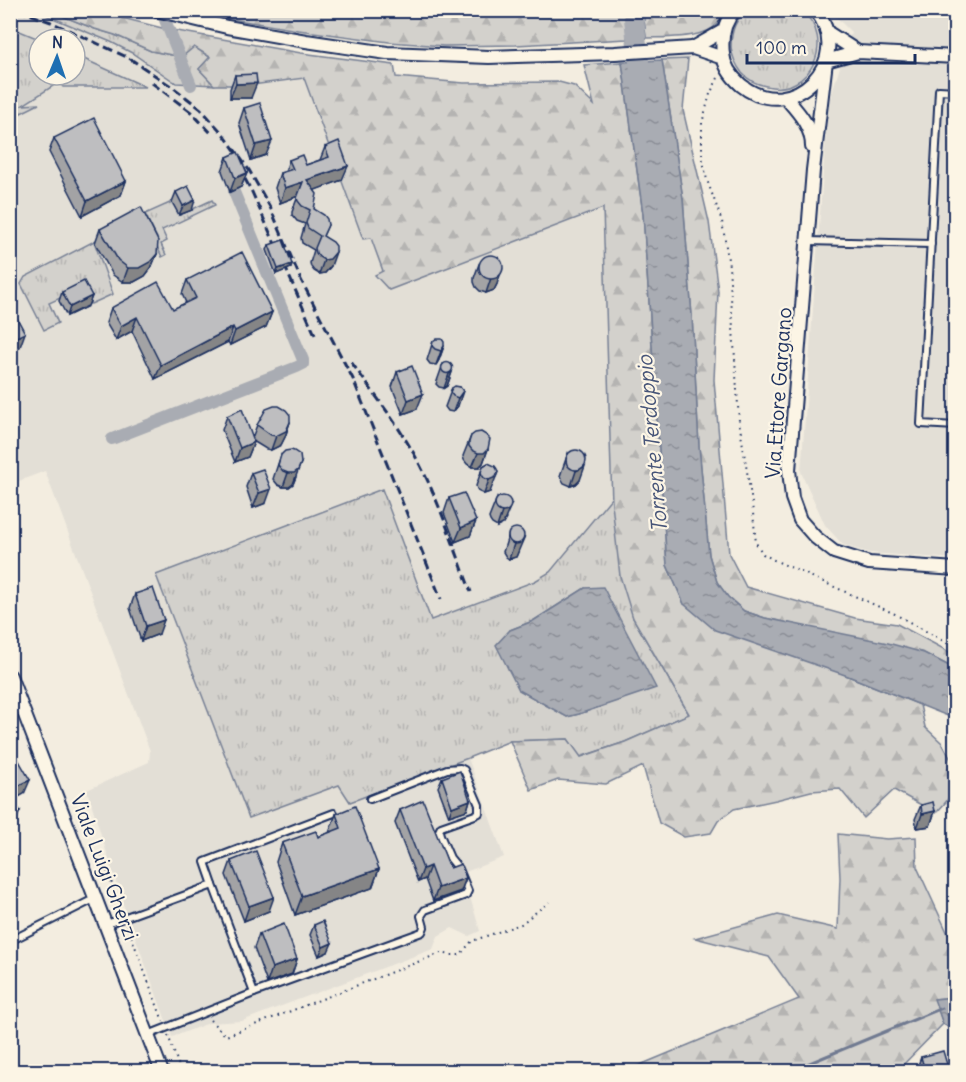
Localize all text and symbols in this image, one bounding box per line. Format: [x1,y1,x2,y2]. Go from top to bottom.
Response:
north arrow [27,27,87,87]
scale bar [747,27,915,65]
text: N [52,32,63,52]
text: 100 m [756,36,807,59]
street label: Via Ettore Gargano [760,306,796,480]
water label: Torrente Terdoppio [631,353,673,534]
street label: Viale Luigi Gherzi [66,790,144,944]

